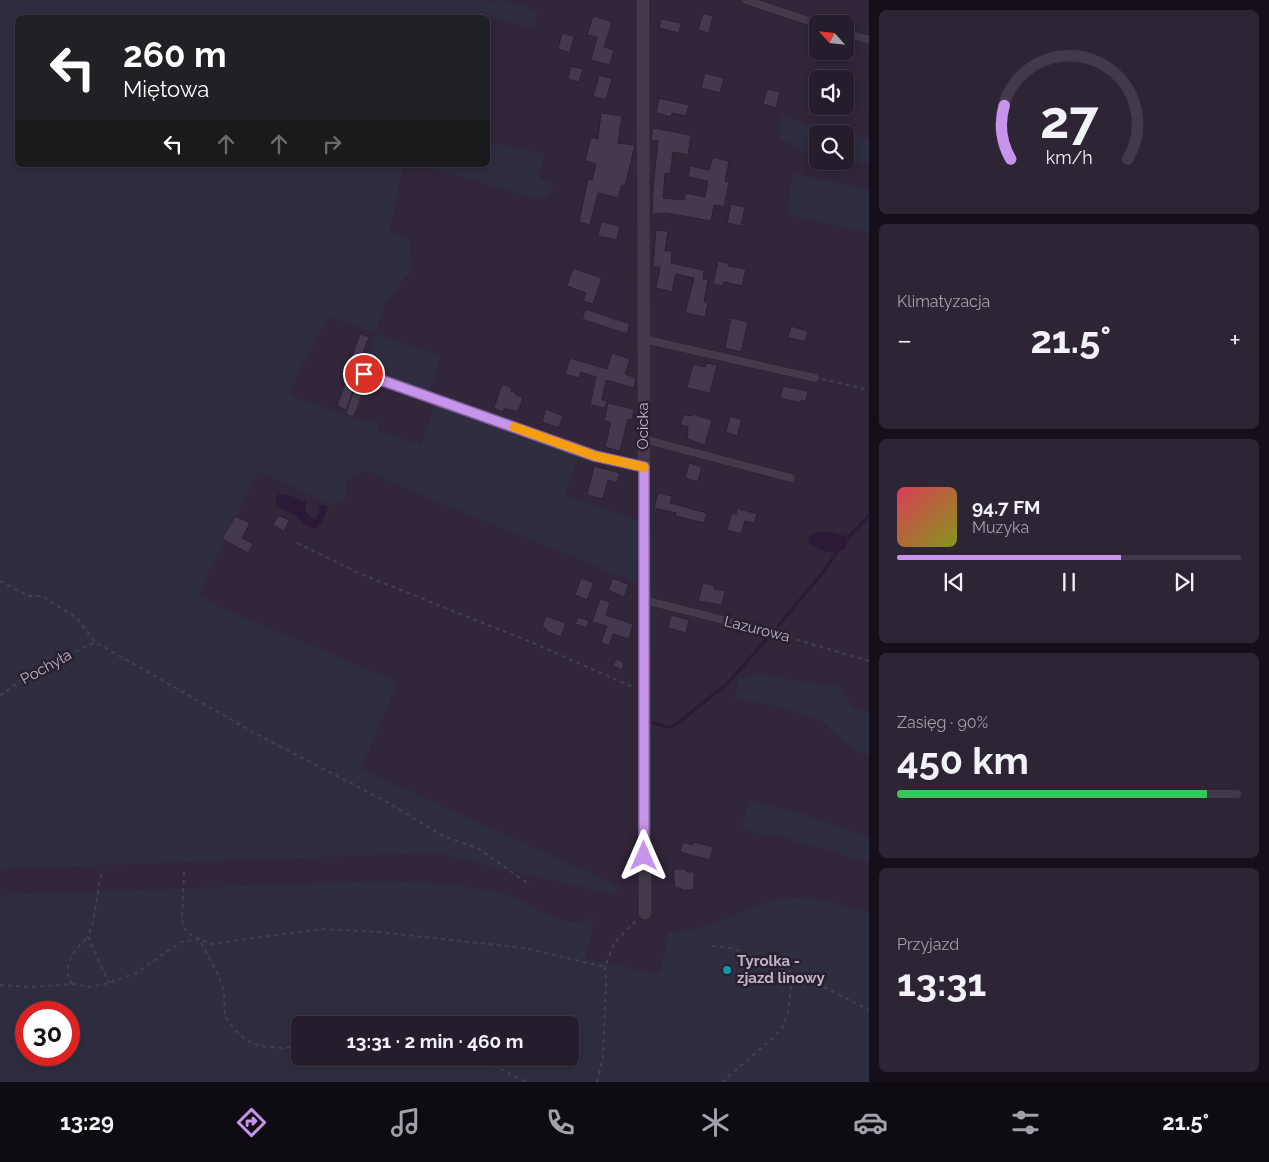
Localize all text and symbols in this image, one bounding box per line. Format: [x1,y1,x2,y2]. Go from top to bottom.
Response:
north arrow [809,15,854,60]
map controls [809,15,854,170]
text: 260 m [123,34,226,75]
icon: left [40,35,105,100]
button: sound [809,70,854,115]
text: Miętowa [123,76,209,102]
text: 27 [1040,89,1099,150]
button: search [809,125,854,170]
icon: left [159,130,187,158]
icon: ahead [212,130,240,158]
icon: ahead [265,130,293,158]
icon: right [318,130,346,158]
text: km/h [1045,147,1093,168]
text: Klimatyzacja [897,292,990,311]
text: 21.5° [1030,317,1111,362]
text: − [897,324,912,357]
text: + [1229,324,1241,357]
pin [343,353,385,395]
icon: arrive [350,360,378,388]
street label: Ocicka [634,402,652,450]
text: 94.7 FM [972,496,1041,518]
text: Muzyka [972,518,1029,537]
icon: previous [940,568,968,596]
icon: pause [1055,568,1083,596]
icon: next [1170,568,1198,596]
street label: Lazurowa [722,612,792,646]
street label: Pochyła [17,646,75,688]
text: Zasięg · 90% [897,713,988,732]
text: 450 km [897,738,1029,783]
position arrow [617,829,669,881]
text: Przyjazd [897,935,959,954]
place label: Tyrolka - zjazd linowy [737,952,826,987]
text: 13:31 [897,960,986,1005]
marker: Tyrolka - zjazd linowy [721,964,733,976]
speed limit sign: 30 [15,1001,80,1066]
text: 13:31 · 2 min · 460 m [346,1030,524,1052]
icon: directions [234,1105,269,1140]
icon: music [388,1105,423,1140]
icon: phone [543,1105,578,1140]
icon: climate [698,1105,733,1140]
icon: car [853,1105,888,1140]
icon: filters [1008,1105,1043,1140]
text: 13:29 [60,1109,114,1135]
text: 21.5° [1162,1109,1209,1135]

